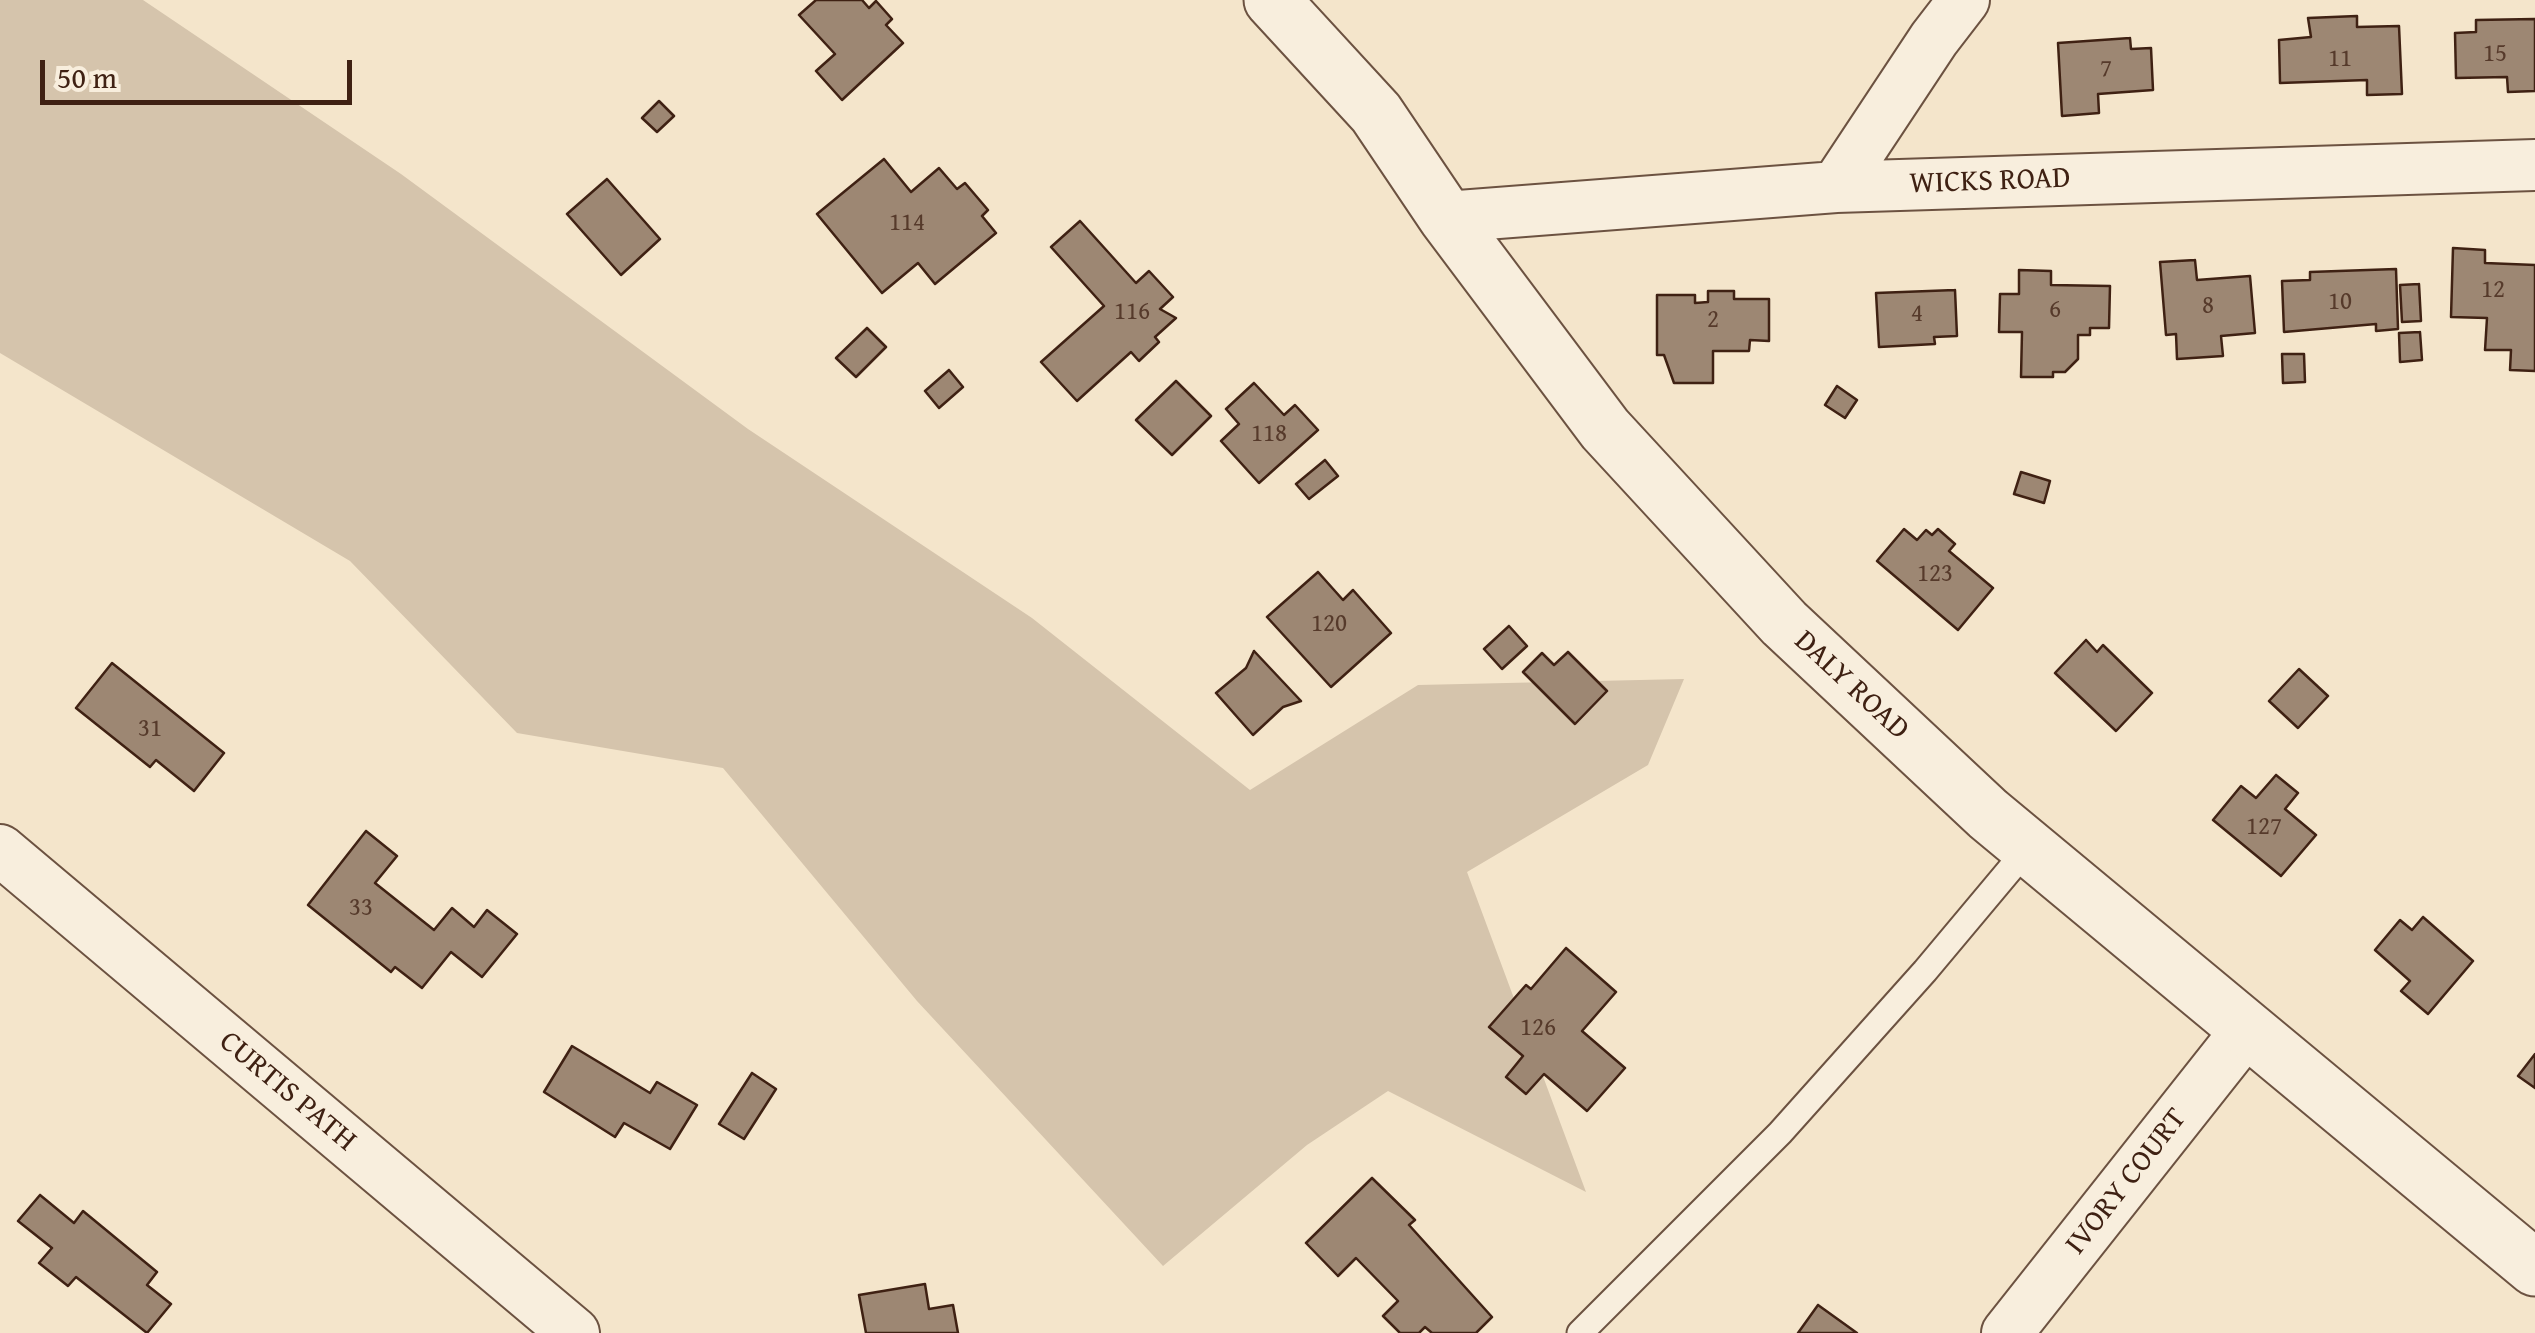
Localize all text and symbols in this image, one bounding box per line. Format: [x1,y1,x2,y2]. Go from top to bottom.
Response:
scale bar [45,40,358,102]
house number: 15 [2483,40,2507,70]
house number: 11 [2328,45,2352,75]
text: 50 m [57,55,117,99]
house number: 7 [2100,55,2112,85]
street label: WICKS ROAD [1909,161,2071,203]
house number: 114 [889,209,925,239]
house number: 12 [2481,276,2505,306]
house number: 10 [2328,288,2352,318]
house number: 8 [2202,292,2214,322]
house number: 6 [2049,296,2061,326]
house number: 116 [1114,298,1150,328]
house number: 4 [1911,300,1923,330]
house number: 2 [1707,306,1719,336]
house number: 118 [1251,420,1287,450]
house number: 123 [1917,560,1953,590]
house number: 120 [1311,610,1347,640]
street label: DALY ROAD [1786,624,1916,748]
house number: 31 [138,715,162,745]
house number: 127 [2246,813,2282,843]
house number: 33 [349,894,373,924]
house number: 126 [1520,1014,1556,1044]
street label: CURTIS PATH [211,1024,363,1160]
street label: IVORY COURT [2059,1102,2195,1262]

